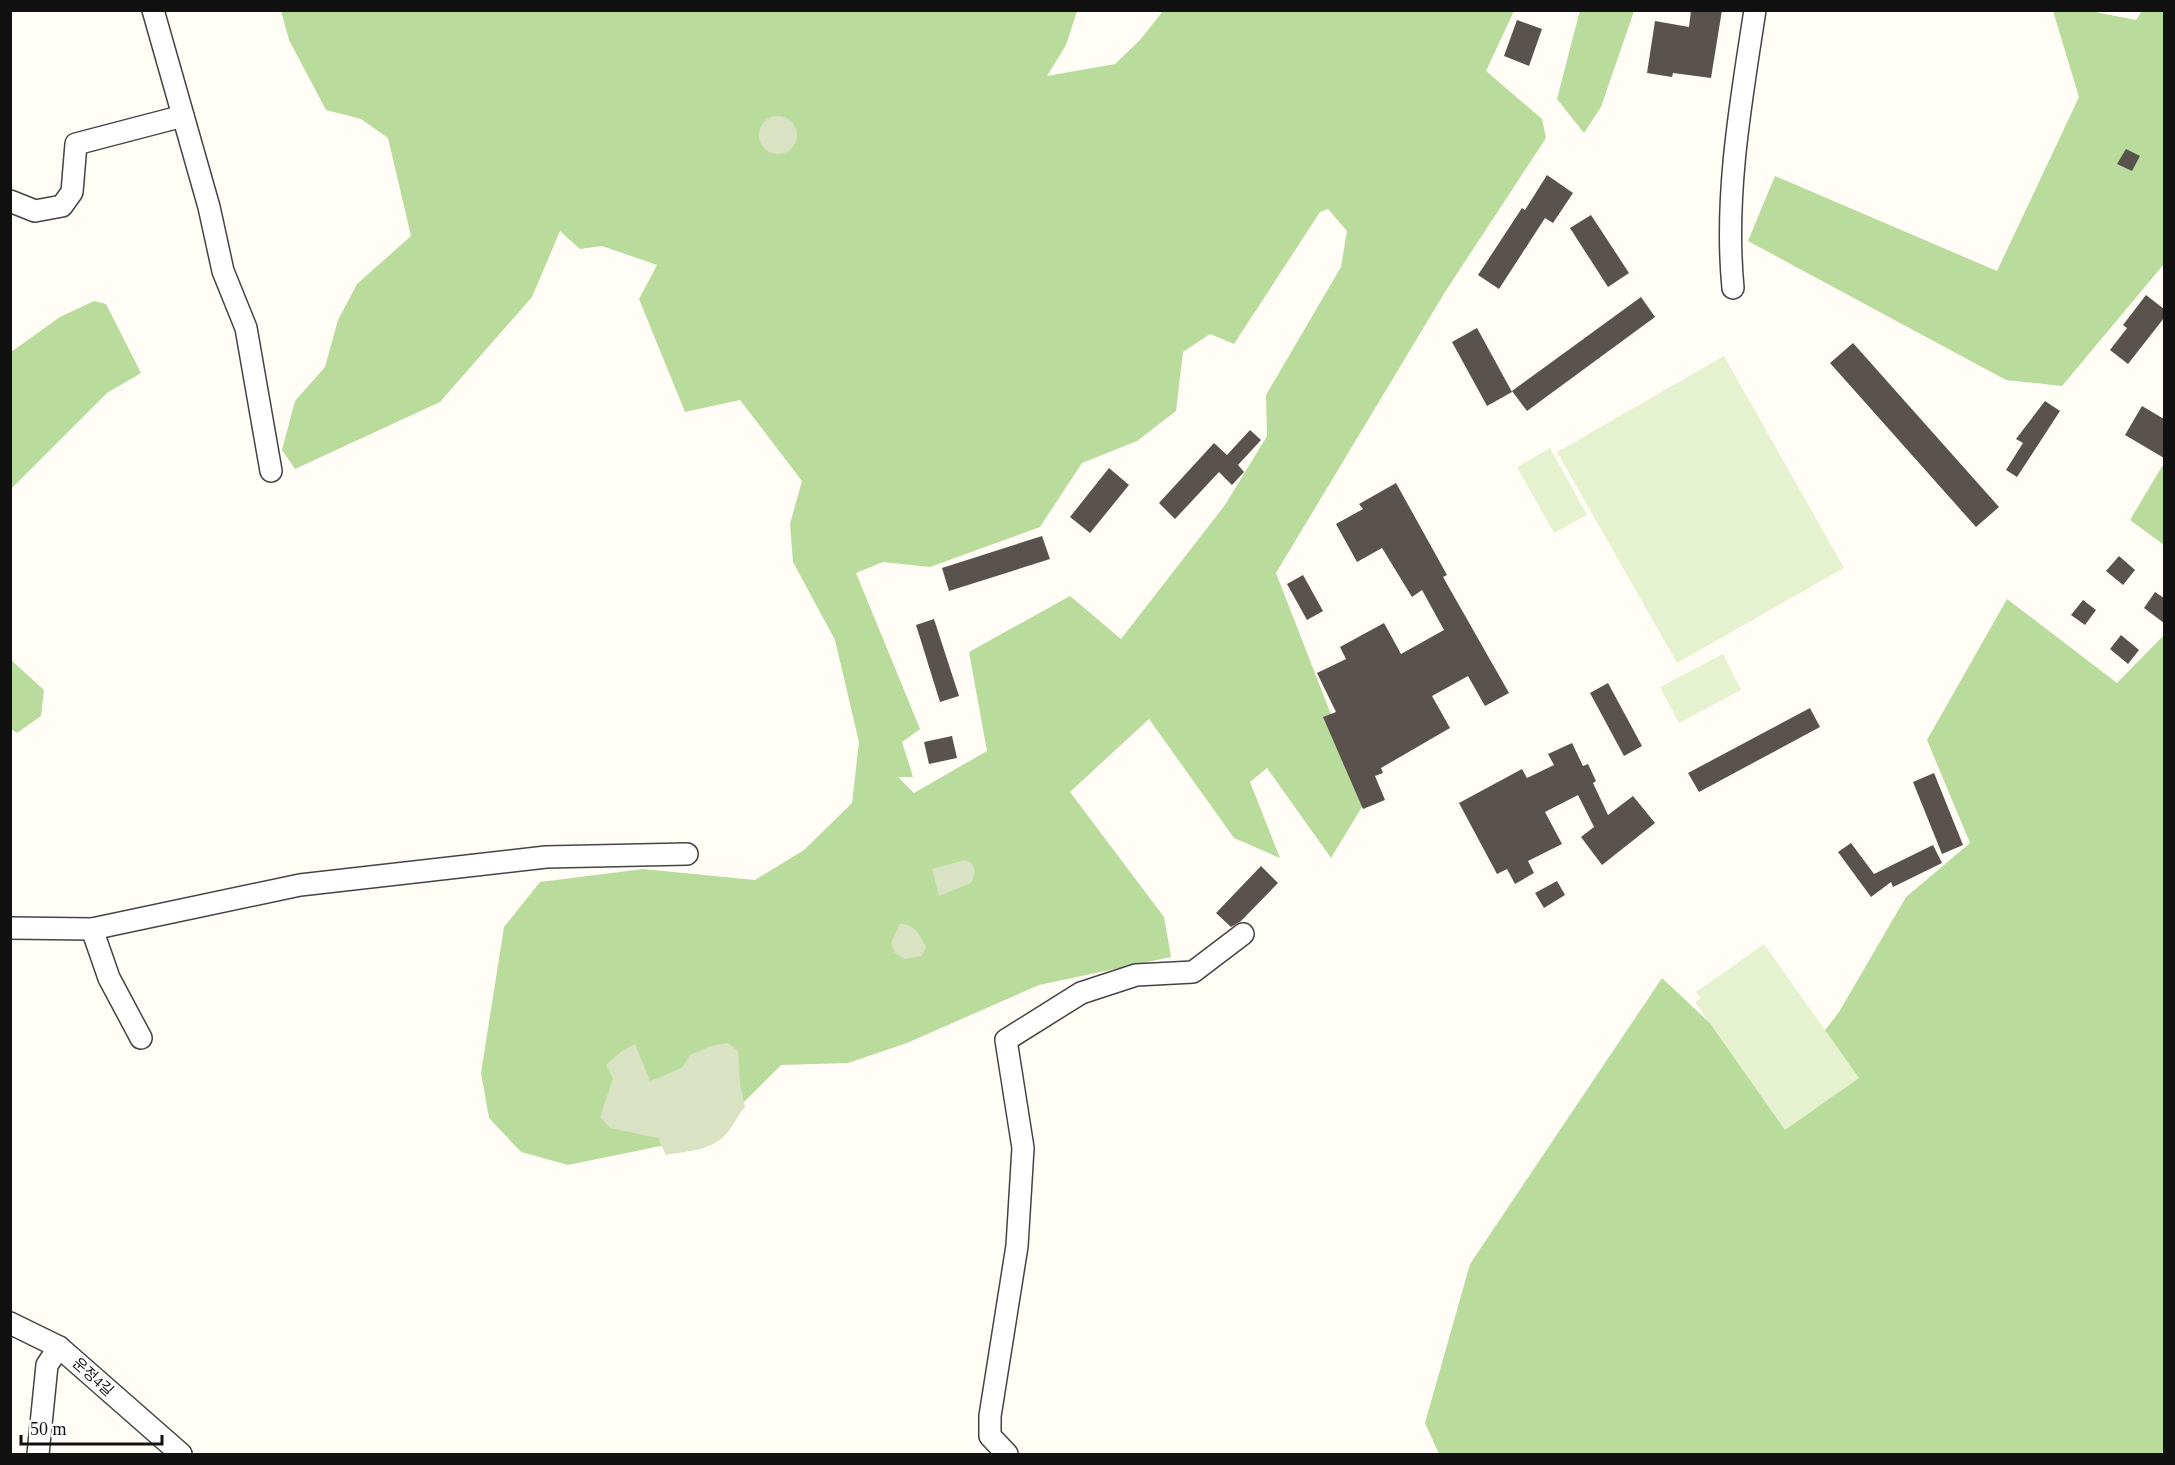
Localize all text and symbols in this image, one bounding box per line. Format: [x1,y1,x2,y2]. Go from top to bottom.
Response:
street label: 운정4길 [69,1355,117,1399]
scale bar [21,1408,162,1446]
text: 50 m [30,1419,67,1439]

